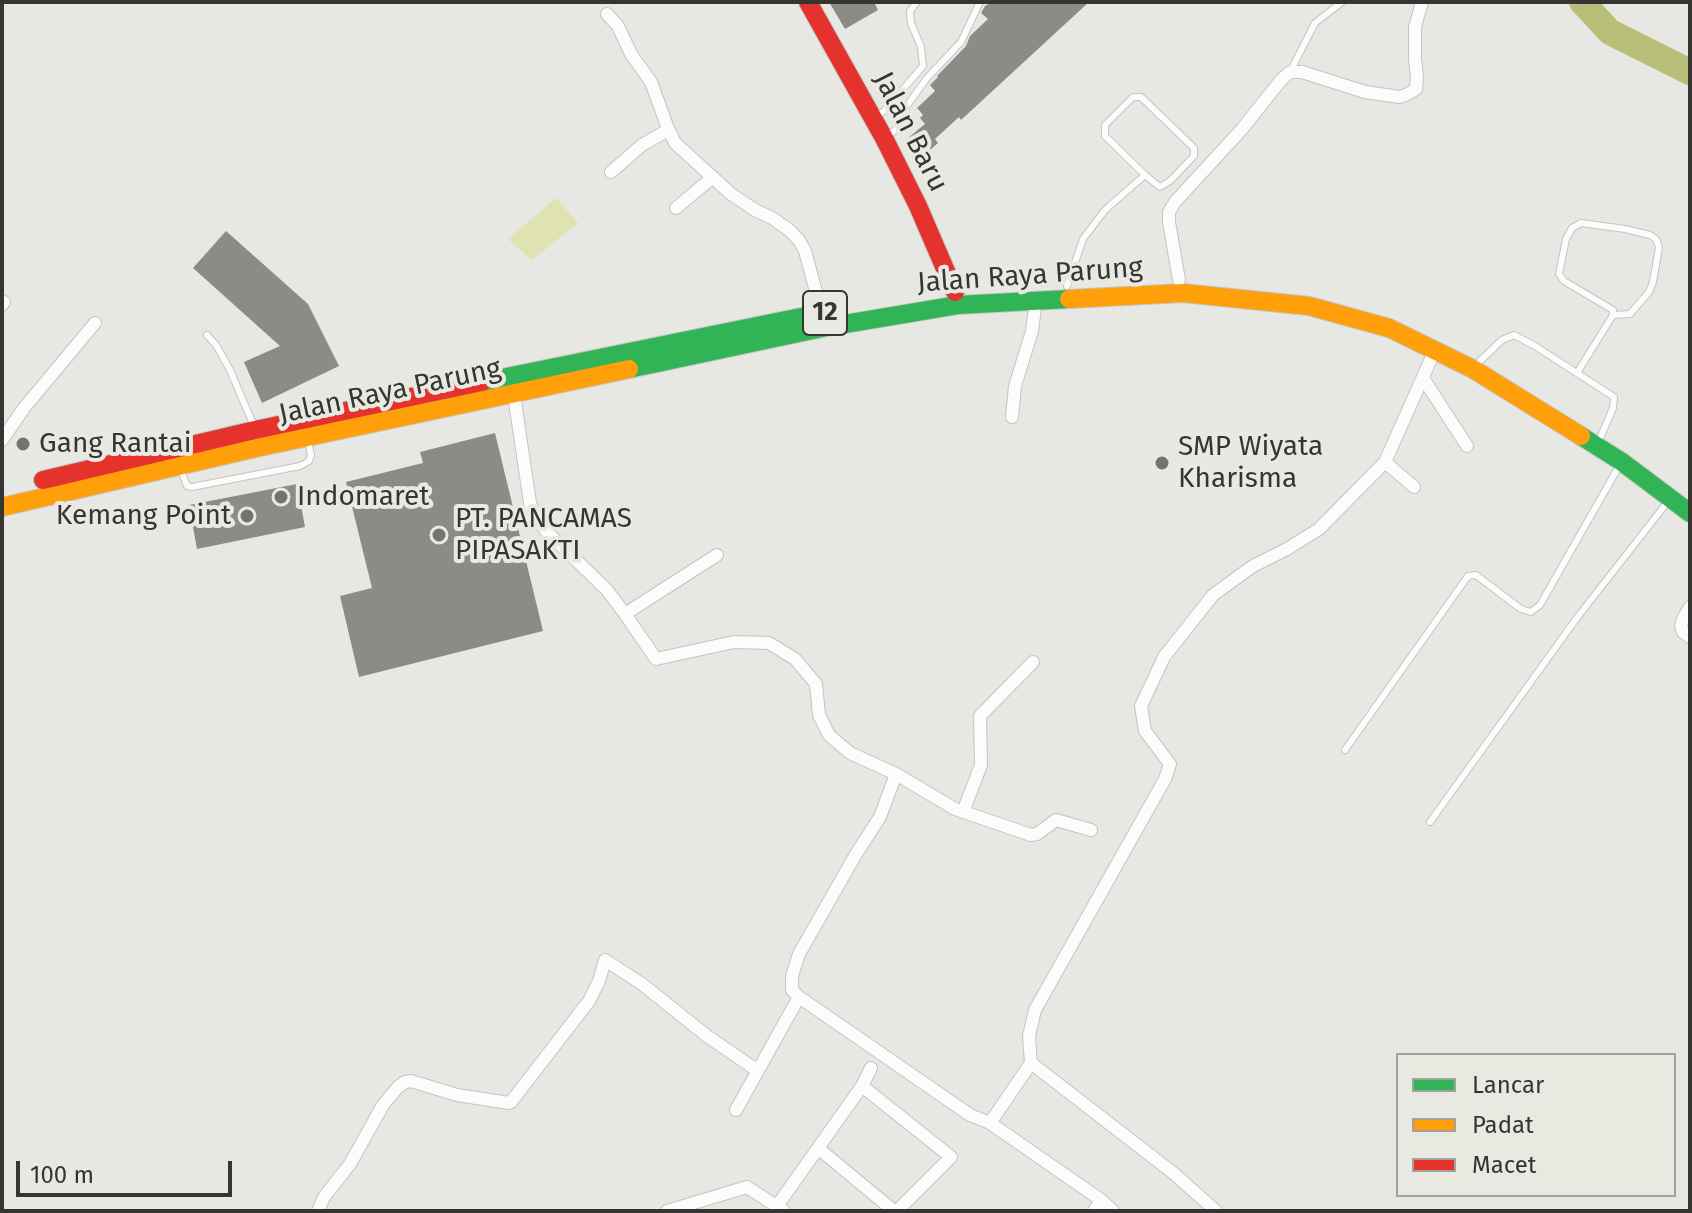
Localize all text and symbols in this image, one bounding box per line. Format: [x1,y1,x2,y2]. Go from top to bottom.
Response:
street label: Jalan Baru [866,66,954,198]
street label: Jalan Raya Parung [916,251,1144,301]
road number: 12 [803,291,847,335]
street label: Jalan Raya Parung [276,352,504,432]
place label: Gang Rantai [39,427,192,461]
place label: SMP Wiyata Kharisma [1178,430,1323,496]
marker: Gang Rantai [14,435,32,453]
marker: SMP Wiyata Kharisma [1153,454,1171,472]
place label: Indomaret [297,480,429,514]
marker: Indomaret [272,488,290,506]
place label: Kemang Point [56,499,231,533]
place label: PT. PANCAMAS PIPASAKTI [455,502,632,568]
marker: Kemang Point [238,507,256,525]
marker: PT. PANCAMAS PIPASAKTI [430,526,448,544]
legend [1396,1053,1676,1197]
text: Lancar [1472,1071,1544,1099]
text: Padat [1472,1111,1534,1139]
scale bar [20,1145,236,1195]
text: Macet [1472,1151,1536,1179]
text: 100 m [30,1161,94,1189]

